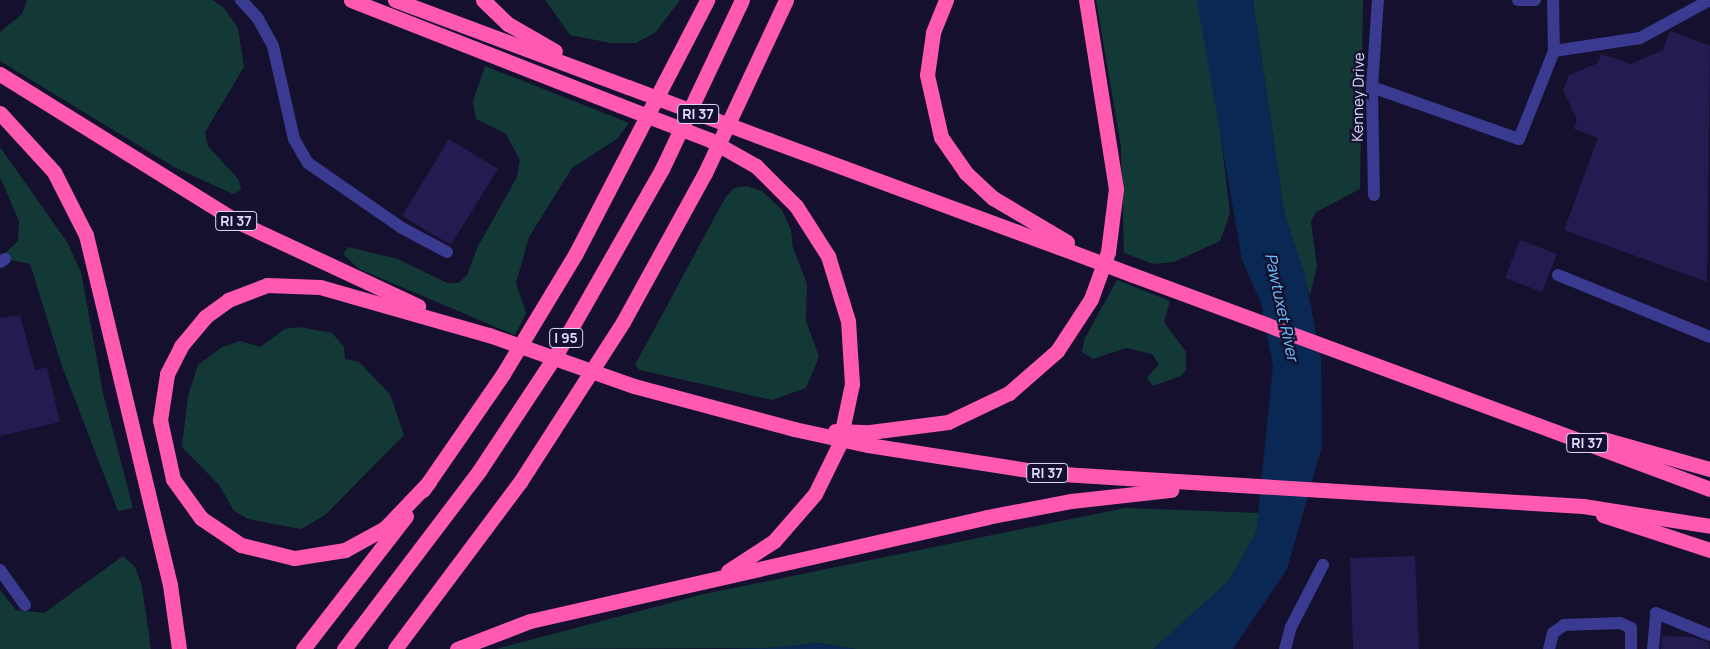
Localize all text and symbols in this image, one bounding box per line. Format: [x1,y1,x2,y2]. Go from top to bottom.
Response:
street label: Kenney Drive [1348,52,1368,142]
road number: RI 37 [677,102,719,126]
road number: RI 37 [215,210,257,232]
water label: Pawtuxet River [1261,251,1303,363]
road number: I 95 [548,326,584,349]
road number: RI 37 [1566,432,1608,454]
road number: RI 37 [1026,462,1068,484]

